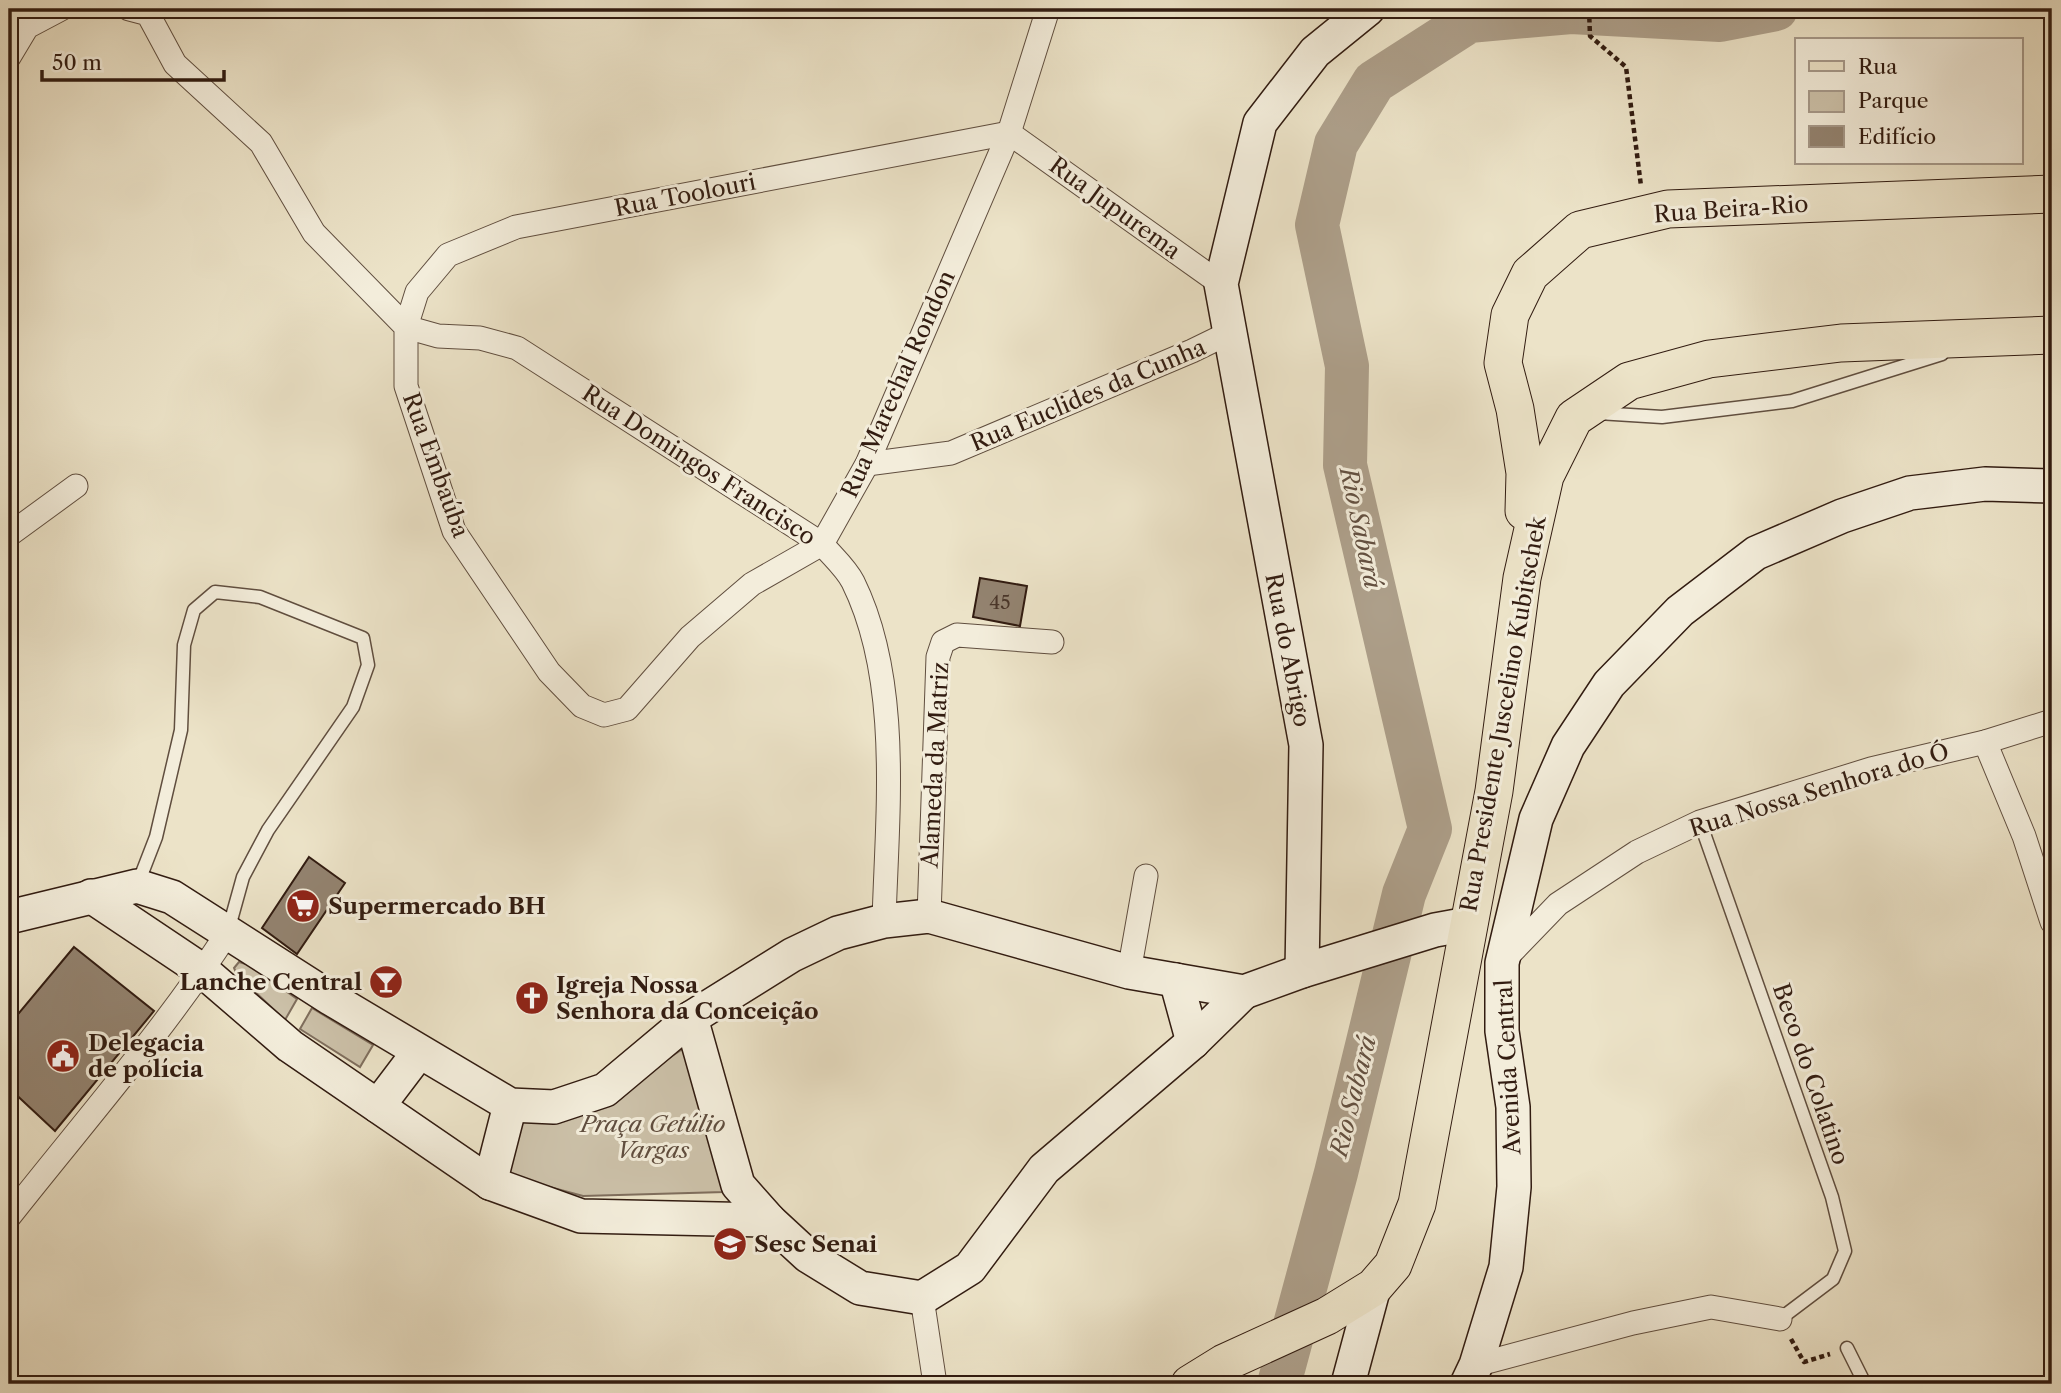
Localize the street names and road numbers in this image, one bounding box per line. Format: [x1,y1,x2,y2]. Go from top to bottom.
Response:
street label: Rua Jupurema [1044,151,1187,265]
street label: Rua Toolouri [612,168,758,222]
street label: Rua Beira-Rio [1653,190,1809,228]
street label: Rua Marechal Rondon [835,266,961,502]
street label: Rua Euclides da Cunha [966,332,1211,457]
street label: Rua Domingos Francisco [577,379,821,551]
street label: Rua Embaúba [397,389,475,542]
street label: Rua Presidente Juscelino Kubitschek [1454,512,1552,914]
street label: Rua do Abrigo [1259,571,1317,729]
street label: Alameda da Matriz [916,661,954,870]
street label: Rua Nossa Senhora do Ó [1686,737,1952,843]
street label: Avenida Central [1489,979,1527,1156]
street label: Beco do Colatino [1767,980,1855,1168]

